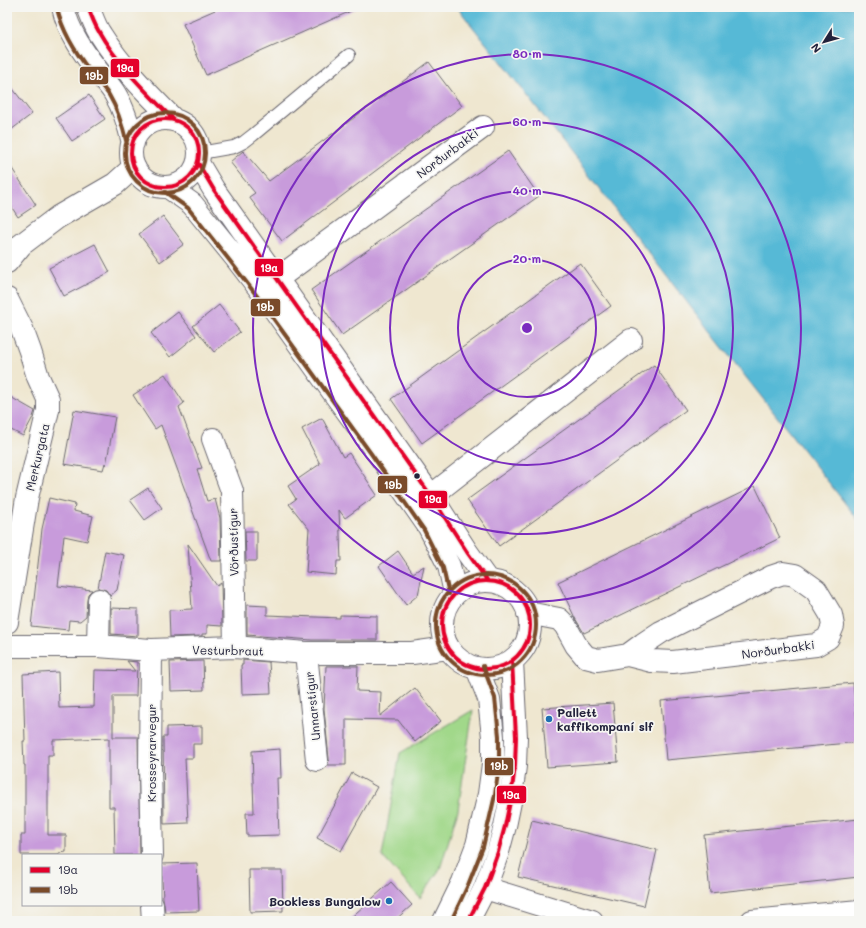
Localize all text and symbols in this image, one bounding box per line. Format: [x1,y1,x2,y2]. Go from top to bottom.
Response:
north arrow [804,22,844,62]
text: N [807,40,824,56]
text: 80 m [512,45,542,61]
line badge: 19a [110,58,140,78]
text: 19a [116,60,134,75]
line badge: 19b [79,66,109,85]
text: 19b [85,68,103,83]
text: 60 m [513,113,541,129]
street label: Norðurbakki [413,125,481,181]
text: 40 m [512,182,542,198]
text: 20 m [513,250,541,266]
line badge: 19a [254,258,284,277]
text: 19a [260,260,278,275]
line badge: 19b [250,298,281,317]
text: 19b [256,299,274,314]
centre of rings [520,321,534,335]
street label: Merkurgata [21,422,53,492]
unlabelled marker [412,471,422,481]
line badge: 19b [377,475,408,494]
text: 19b [384,477,402,492]
line badge: 19a [418,490,448,509]
text: 19a [424,491,442,506]
street label: Vörðustígur [224,508,242,576]
street label: Norðurbakki [741,636,815,662]
street label: Vesturbraut [192,641,264,659]
street label: Unnarstígur [300,671,324,741]
street label: Krosseyrarvegur [143,704,159,802]
place label: Pallett kaffikompaní slf [557,704,654,734]
marker: Pallett kaffikompaní slf [544,714,554,724]
line badge: 19b [484,757,514,776]
text: 19b [490,758,508,773]
line badge: 19a [496,785,527,804]
text: 19a [502,787,520,802]
legend [22,854,162,906]
text: 19a [58,861,78,877]
text: 19b [58,881,78,897]
place label: Bookless Bungalow [269,893,381,909]
marker: Bookless Bungalow [384,896,394,906]

